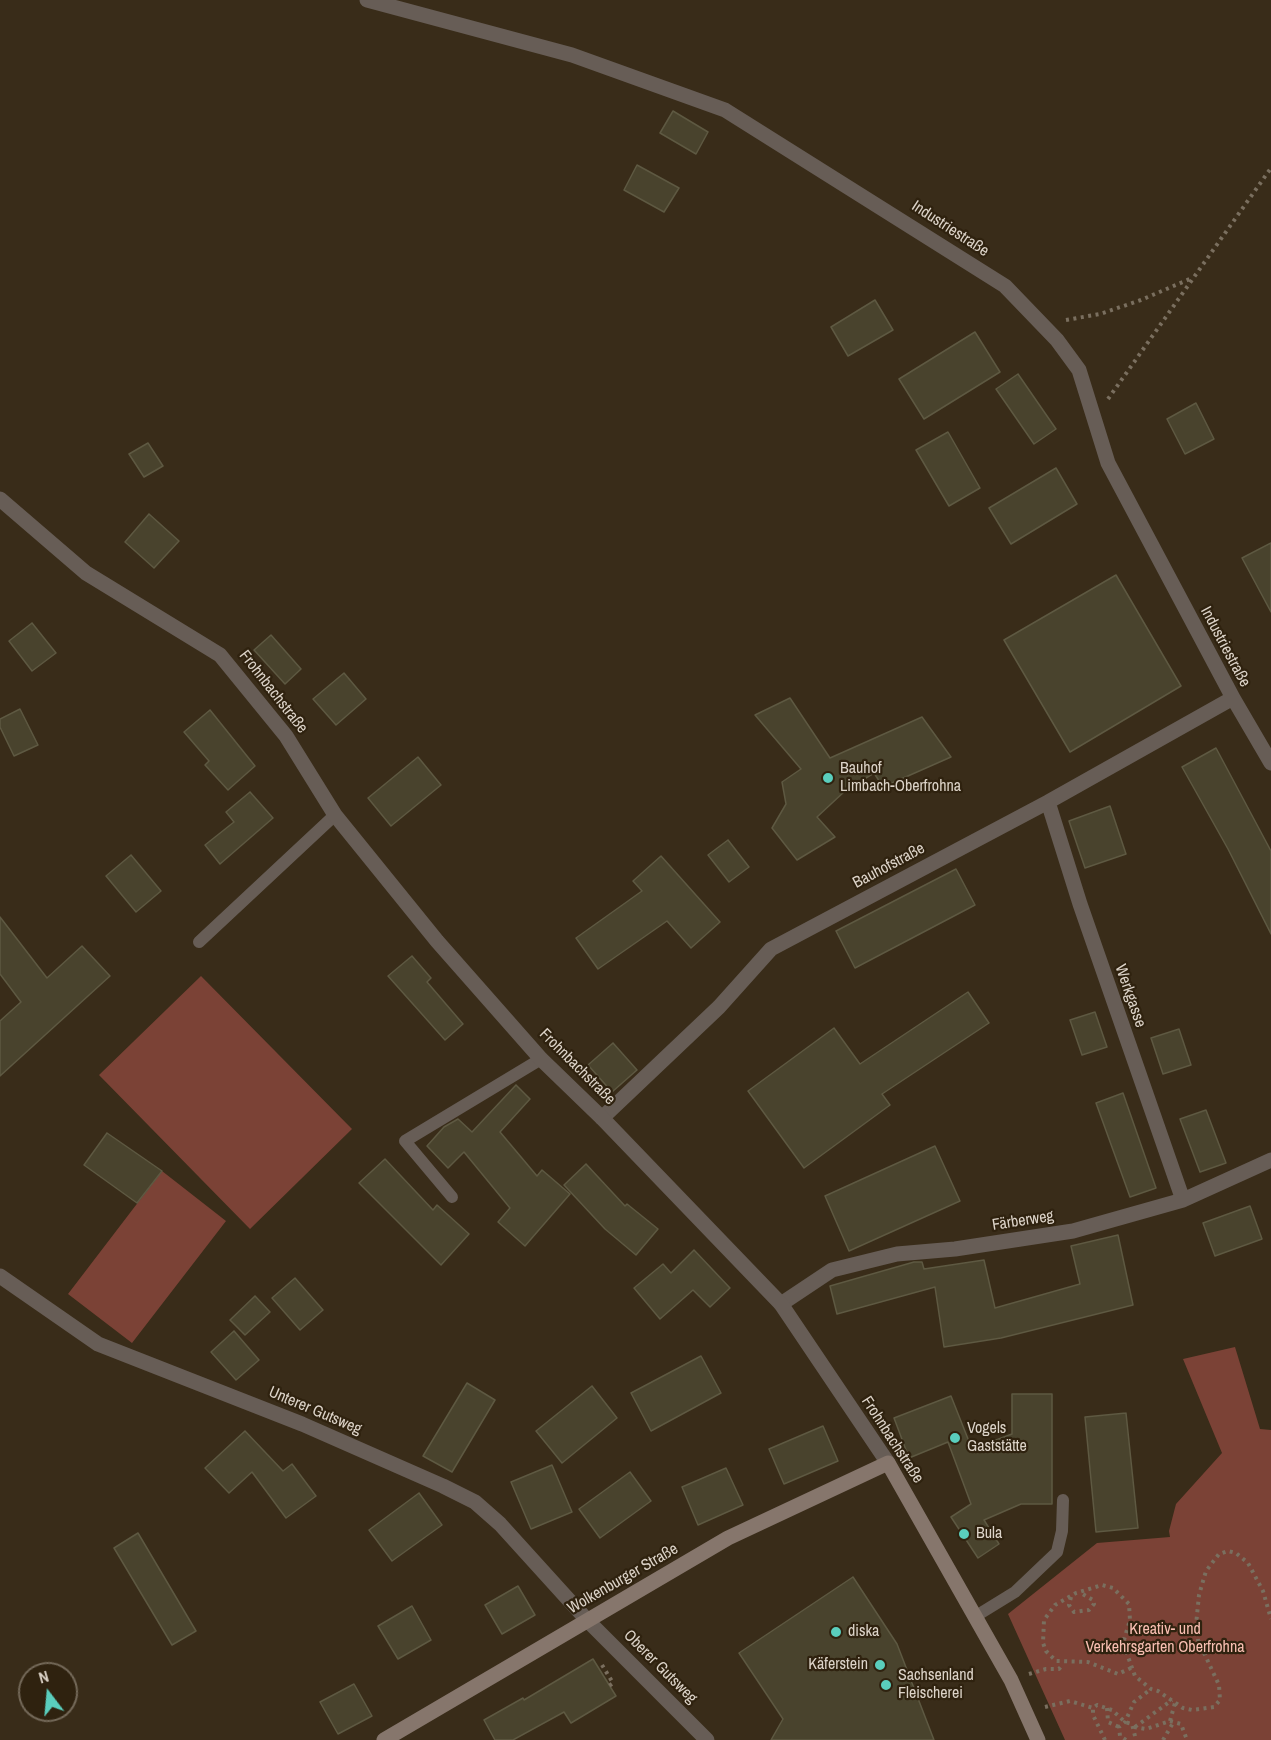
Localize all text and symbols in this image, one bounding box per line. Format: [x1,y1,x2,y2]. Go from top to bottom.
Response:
street label: Industriestraße [908,197,992,261]
street label: Industriestraße [1196,604,1254,690]
street label: Frohnbachstraße [235,647,311,737]
place label: Bauhof Limbach-Oberfrohna [840,759,961,797]
marker: Bauhof Limbach-Oberfrohna [821,771,835,785]
street label: Bauhofstraße [850,839,928,893]
street label: Werkgasse [1110,962,1150,1030]
street label: Frohnbachstraße [535,1025,619,1109]
street label: Färberweg [991,1207,1055,1235]
street label: Unterer Gutsweg [266,1383,364,1439]
street label: Frohnbachstraße [857,1393,927,1487]
place label: Vogels Gaststätte [967,1419,1027,1457]
marker: Vogels Gaststätte [948,1431,962,1445]
place label: Bula [976,1524,1002,1544]
marker: Bula [957,1527,971,1541]
street label: Wolkenburger Straße [564,1540,682,1618]
park label: Kreativ- und Verkehrsgarten Oberfrohna [1086,1620,1244,1658]
place label: diska [848,1622,879,1642]
marker: diska [829,1625,843,1639]
street label: Oberer Gutsweg [619,1626,701,1708]
place label: Käferstein [808,1655,868,1675]
marker: Käferstein [873,1658,887,1672]
north arrow [18,1662,78,1722]
text: N [36,1665,51,1689]
place label: Sachsenland Fleischerei [898,1666,974,1704]
marker: Sachsenland Fleischerei [879,1678,893,1692]

